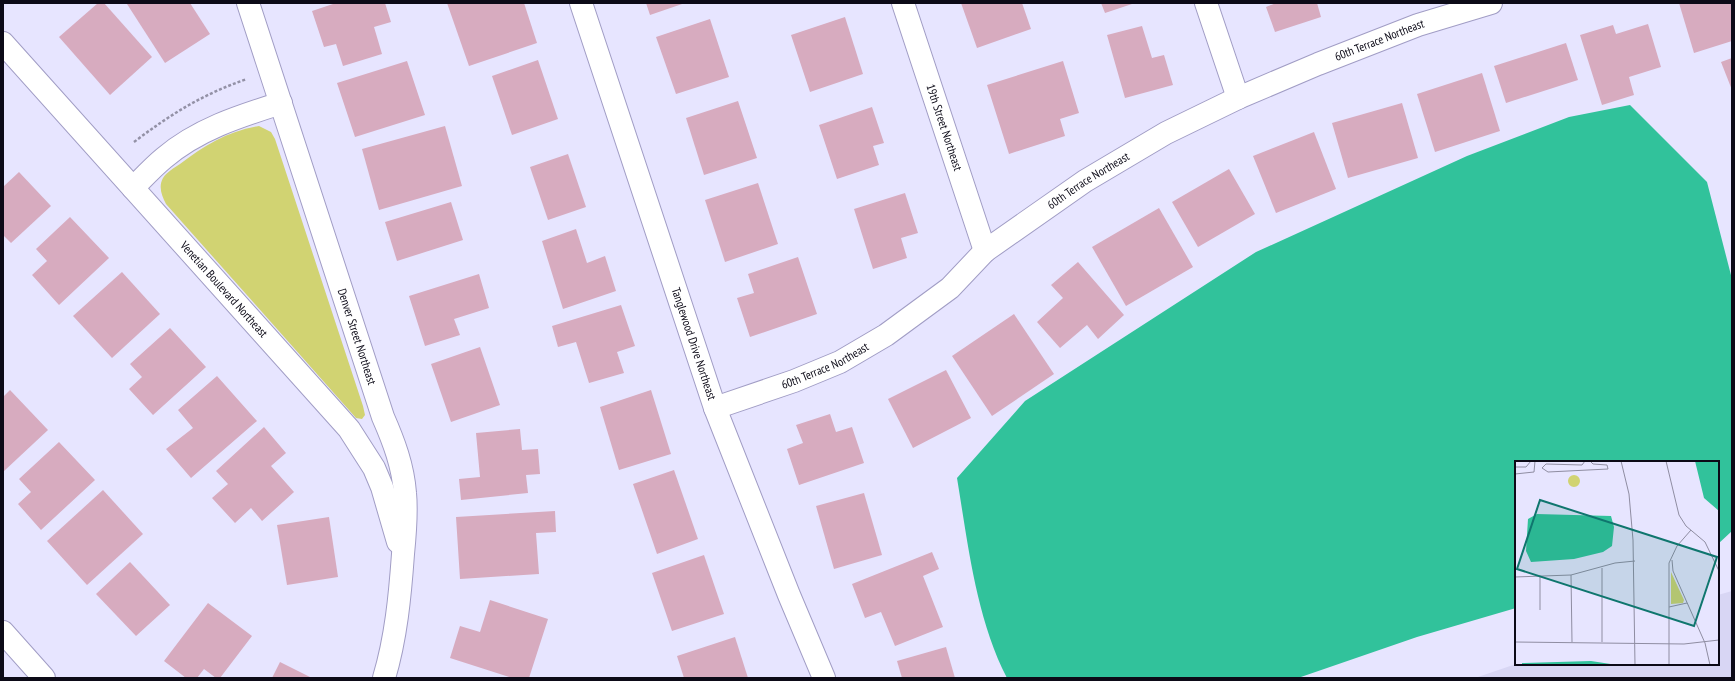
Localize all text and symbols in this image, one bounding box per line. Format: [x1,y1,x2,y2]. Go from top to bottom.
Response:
street label: 60th Terrace Northeast [1332,15,1426,64]
street label: 19th Street Northeast [923,82,966,173]
street label: 60th Terrace Northeast [1044,148,1132,212]
street label: Venetian Boulevard Northeast [177,237,272,341]
street label: Tanglewood Drive Northeast [669,285,720,403]
street label: Denver Street Northeast [335,286,380,387]
street label: 60th Terrace Northeast [779,338,872,392]
inset map [1515,461,1719,665]

